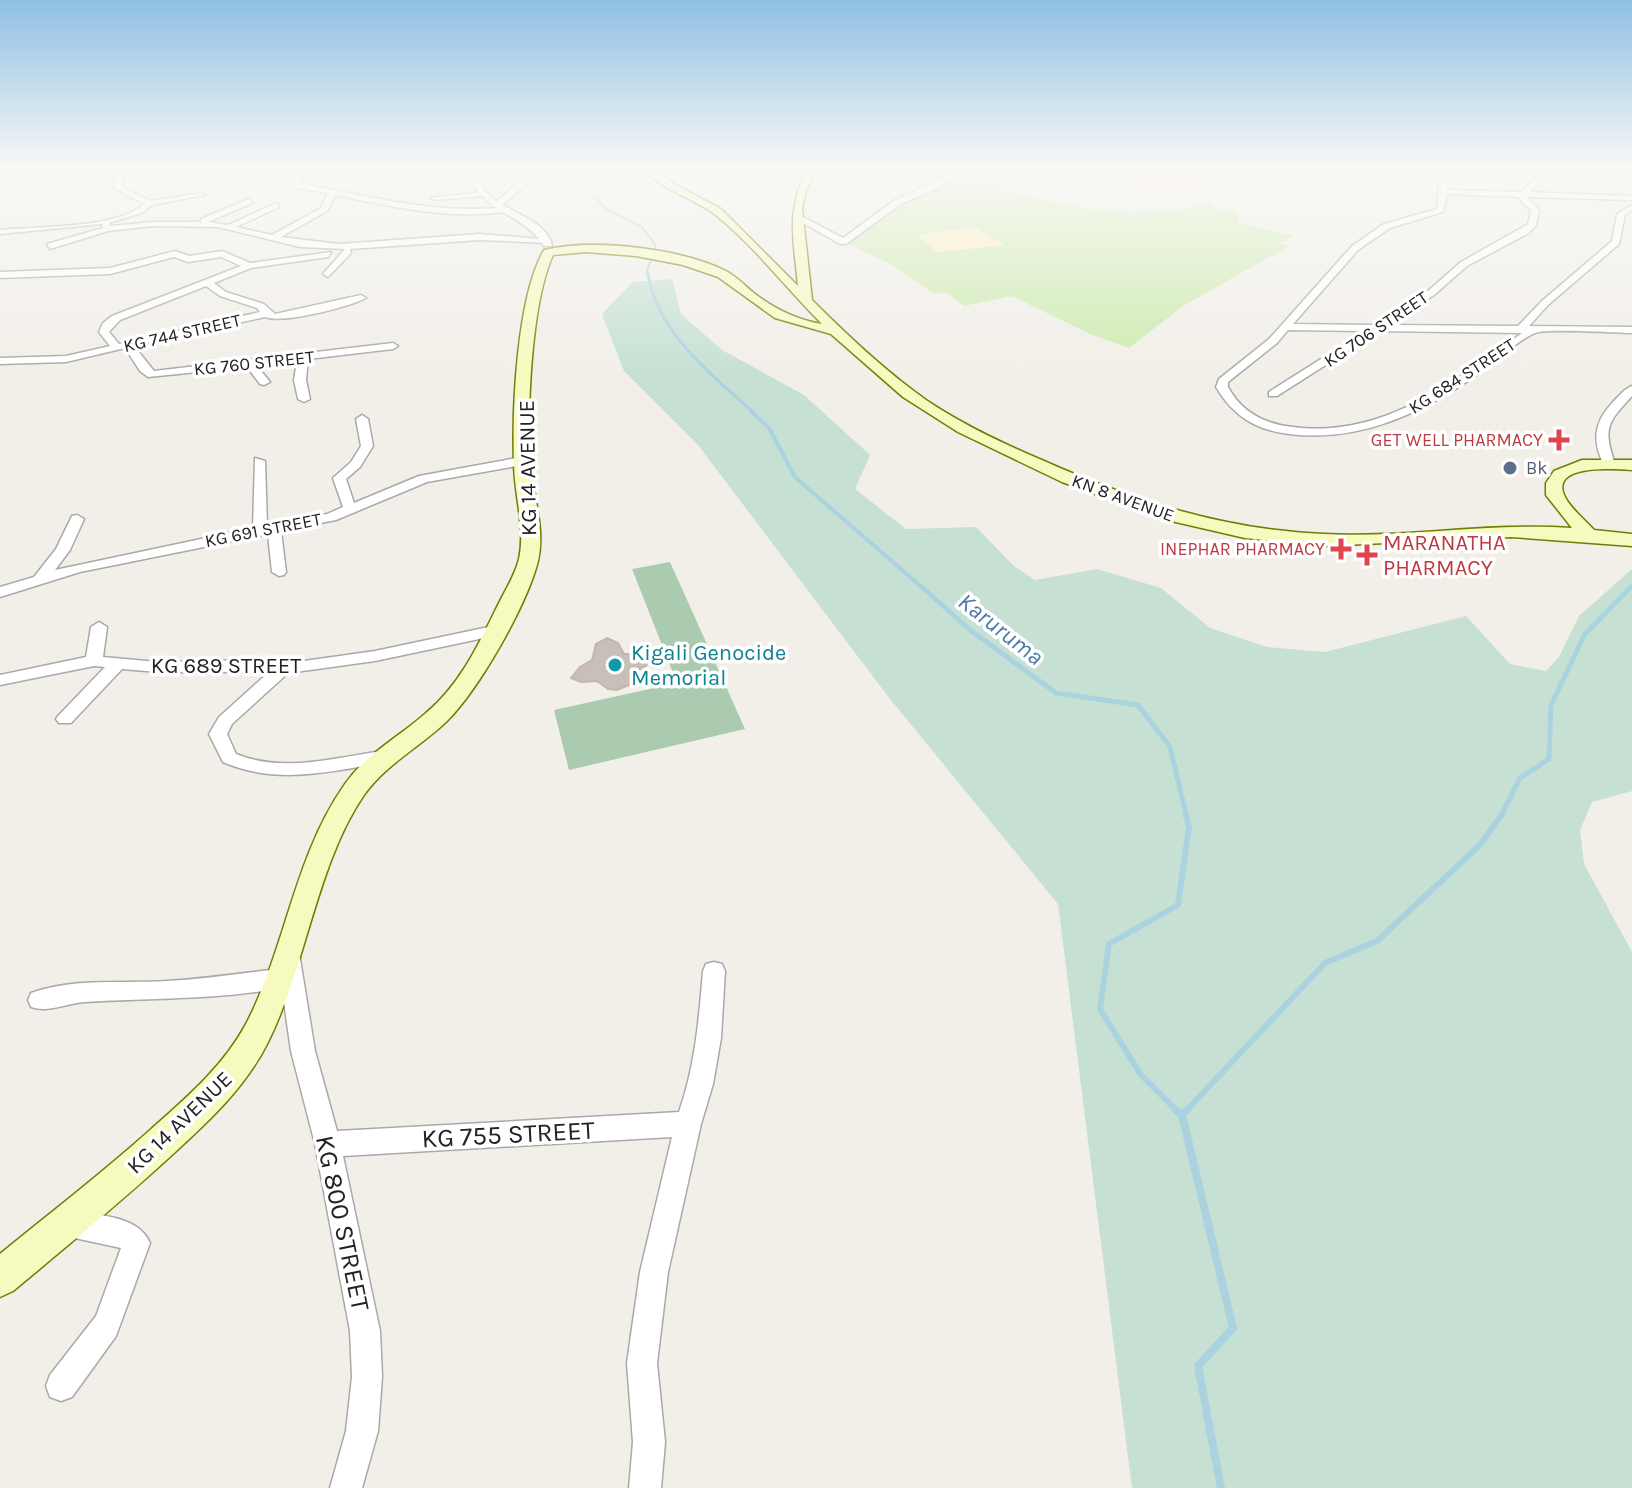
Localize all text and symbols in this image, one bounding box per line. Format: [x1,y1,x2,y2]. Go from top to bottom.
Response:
street label: KG 706 STREET [1320,286,1432,372]
street label: KG 744 STREET [121,309,243,357]
street label: KG 684 STREET [1405,333,1519,419]
street label: KG 760 STREET [193,346,315,380]
street label: KG 14 AVENUE [514,400,542,536]
place label: GET WELL PHARMACY [1371,429,1543,451]
marker: GET WELL PHARMACY [1550,431,1568,449]
place label: Bk [1526,457,1547,479]
marker: Bk [1501,459,1519,477]
street label: KN 8 AVENUE [1069,469,1177,527]
street label: KG 691 STREET [203,508,323,552]
place label: MARANATHA PHARMACY [1383,530,1506,581]
place label: INEPHAR PHARMACY [1160,538,1325,560]
marker: INEPHAR PHARMACY [1332,540,1350,558]
marker: MARANATHA PHARMACY [1358,546,1376,564]
water label: Karuruma [953,587,1049,671]
place label: Kigali Genocide Memorial [631,640,786,691]
street label: KG 689 STREET [151,653,301,679]
marker: Kigali Genocide Memorial [606,656,624,674]
street label: KG 14 AVENUE [122,1066,238,1179]
street label: KG 755 STREET [421,1114,595,1155]
street label: KG 800 STREET [309,1133,376,1314]

